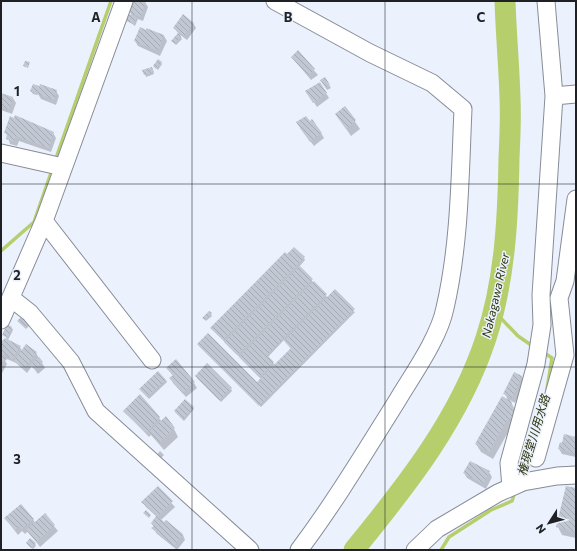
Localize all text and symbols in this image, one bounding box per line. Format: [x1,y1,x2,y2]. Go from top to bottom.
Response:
text: A [91,9,101,25]
text: B [284,9,293,25]
text: C [477,9,486,25]
text: 1 [14,83,20,99]
water label: Nakagawa River [478,250,512,339]
text: 2 [13,267,21,283]
water label: 権現堂川用水路 [514,392,552,477]
text: 3 [13,451,21,467]
north arrow [529,503,569,543]
text: N [533,522,548,536]

